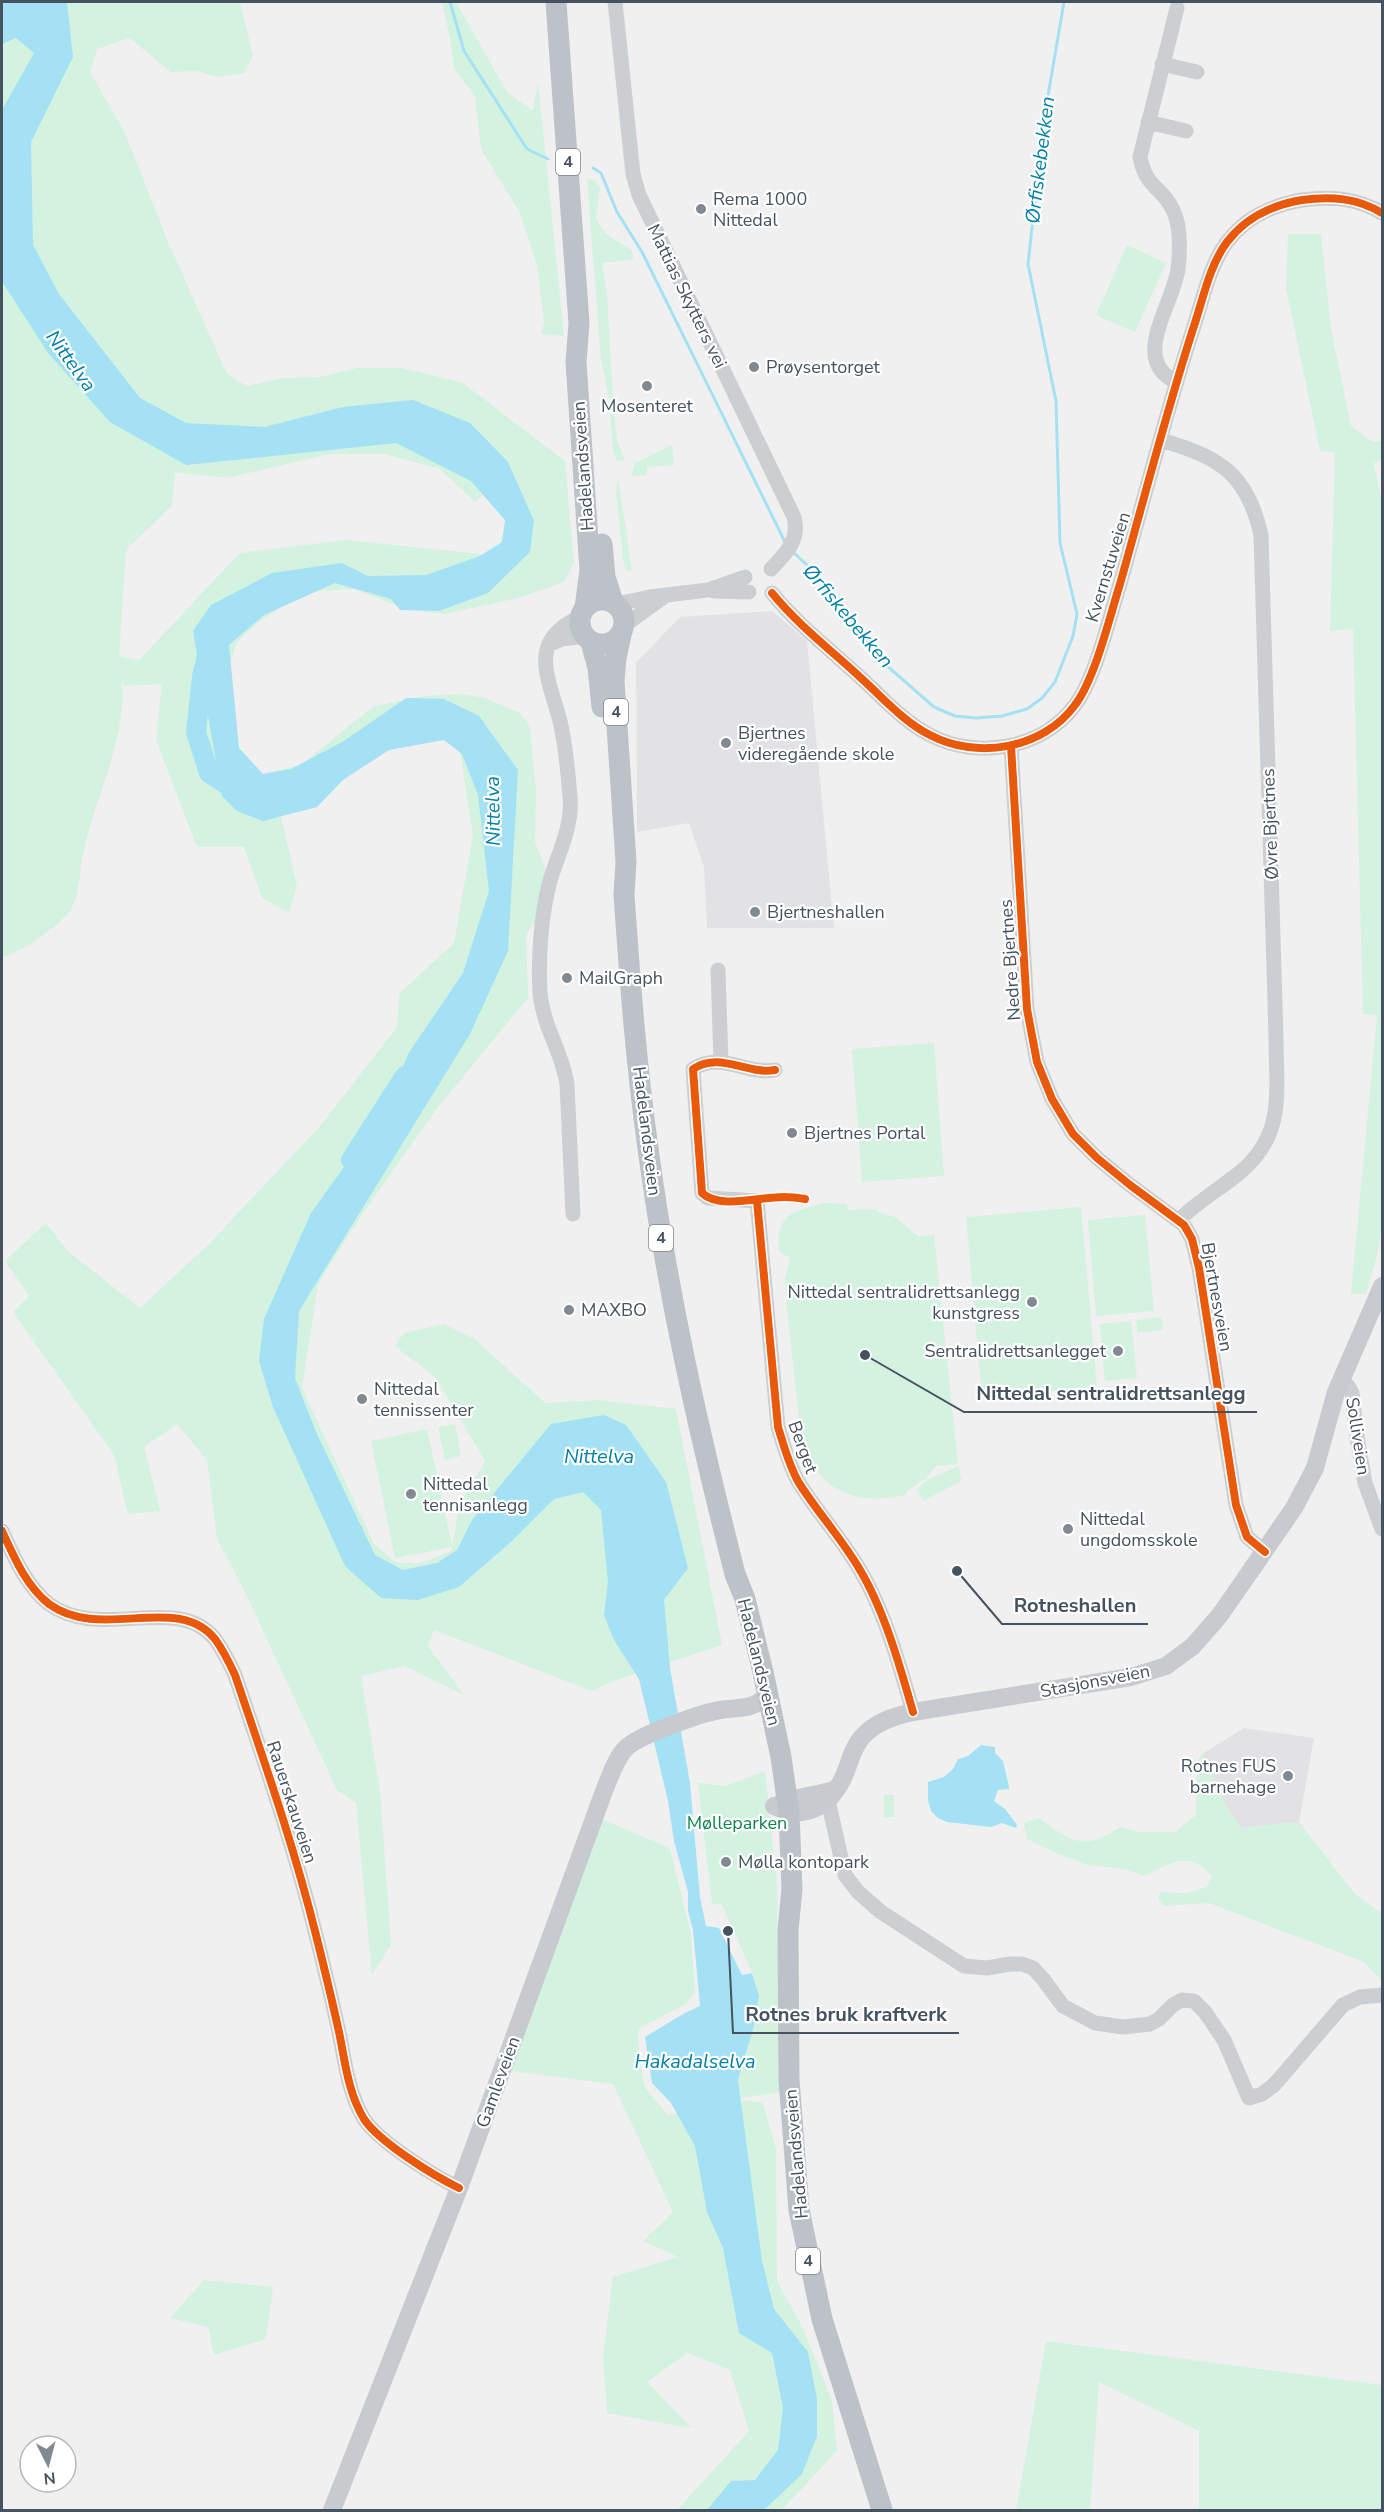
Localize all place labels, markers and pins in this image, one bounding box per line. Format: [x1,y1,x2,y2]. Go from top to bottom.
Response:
place label: Rema 1000 Nittedal [713,187,807,232]
marker: Rema 1000 Nittedal [694,202,708,216]
place label: Prøysentorget [766,355,881,379]
marker: Prøysentorget [747,360,761,374]
marker: Mosenteret [640,379,654,393]
place label: Mosenteret [601,394,694,418]
place label: Bjertnes videregående skole [738,721,894,766]
marker: Bjertnes videregående skole [719,736,733,750]
place label: Bjertneshallen [767,900,885,924]
marker: Bjertneshallen [748,905,762,919]
place label: MailGraph [579,966,663,990]
marker: MailGraph [560,971,574,985]
place label: Bjertnes Portal [804,1121,926,1145]
marker: Bjertnes Portal [785,1126,799,1140]
place label: Nittedal sentralidrettsanlegg kunstgress [787,1280,1020,1325]
marker: Nittedal sentralidrettsanlegg kunstgress [1025,1295,1039,1309]
place label: MAXBO [581,1298,647,1322]
marker: MAXBO [562,1303,576,1317]
place label: Sentralidrettsanlegget [924,1339,1107,1363]
marker: Sentralidrettsanlegget [1111,1344,1125,1358]
callout: Nittedal sentralidrettsanlegg [964,1374,1257,1412]
place label: Nittedal tennissenter [374,1377,474,1422]
marker: Nittedal tennissenter [355,1392,369,1406]
place label: Nittedal tennisanlegg [423,1472,528,1517]
marker: Nittedal tennisanlegg [404,1487,418,1501]
place label: Nittedal ungdomsskole [1080,1507,1198,1552]
marker: Nittedal ungdomsskole [1061,1522,1075,1536]
callout: Rotneshallen [1002,1586,1148,1624]
place label: Rotnes FUS barnehage [1181,1754,1276,1799]
marker: Rotnes FUS barnehage [1281,1769,1295,1783]
place label: Mølla kontopark [738,1850,870,1874]
marker: Mølla kontopark [719,1855,733,1869]
callout: Rotnes bruk kraftverk [733,1995,959,2033]

